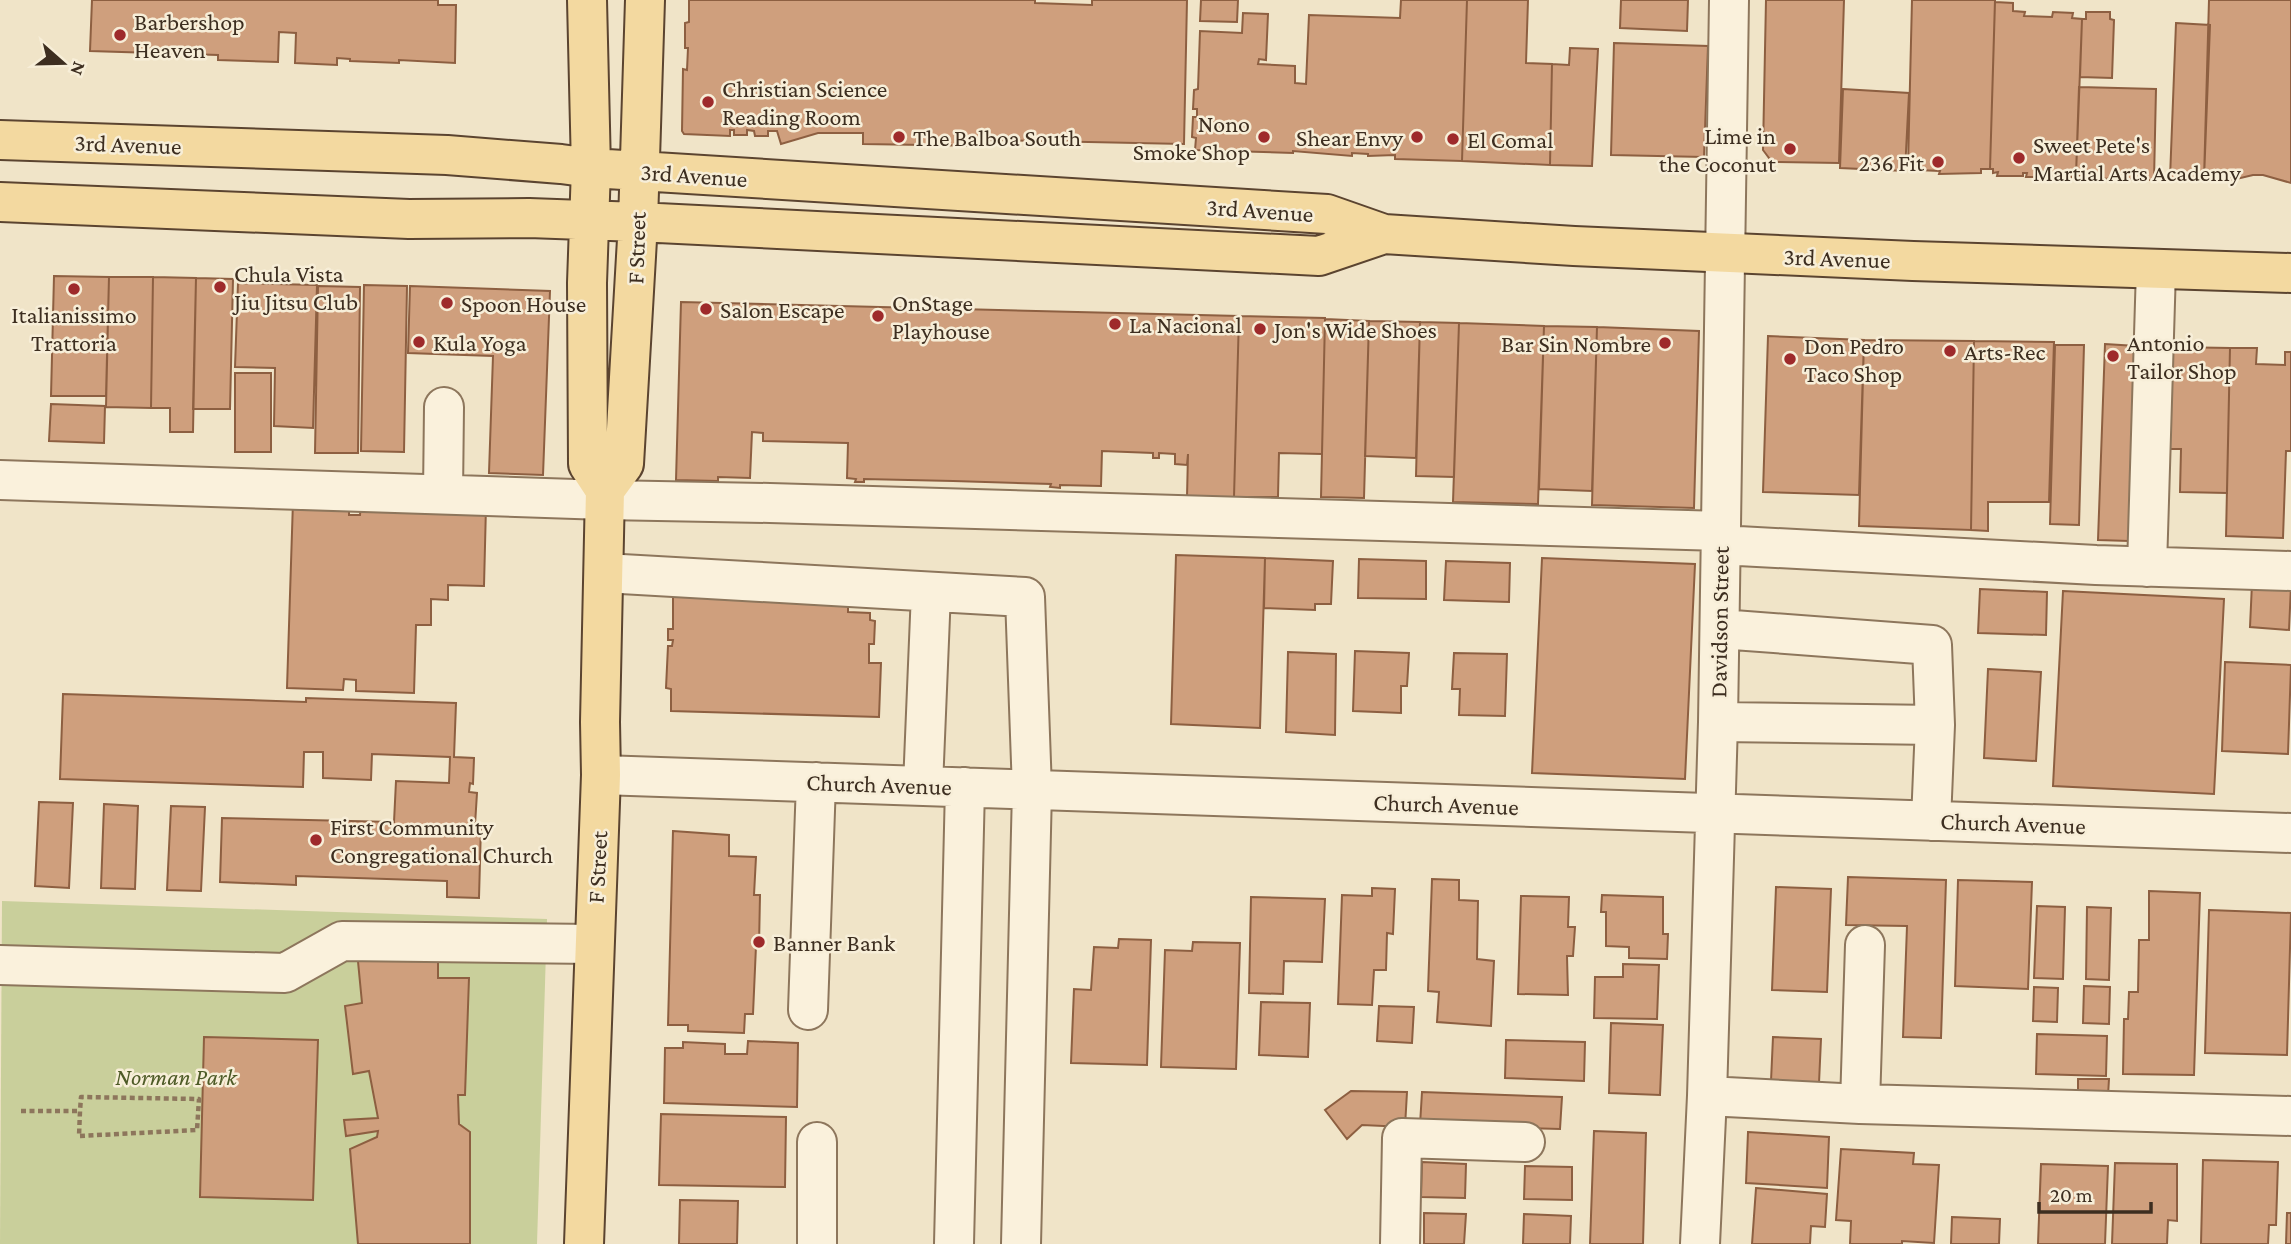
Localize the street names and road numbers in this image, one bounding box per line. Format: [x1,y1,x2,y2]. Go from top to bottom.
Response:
street label: 3rd Avenue [74,129,182,159]
street label: 3rd Avenue [640,158,748,192]
street label: 3rd Avenue [1206,193,1314,227]
street label: F Street [621,210,651,285]
street label: 3rd Avenue [1783,243,1891,273]
street label: Davidson Street [1704,545,1734,698]
street label: Church Avenue [806,768,952,800]
street label: Church Avenue [1373,788,1519,820]
street label: Church Avenue [1940,807,2086,839]
street label: F Street [582,829,612,904]

